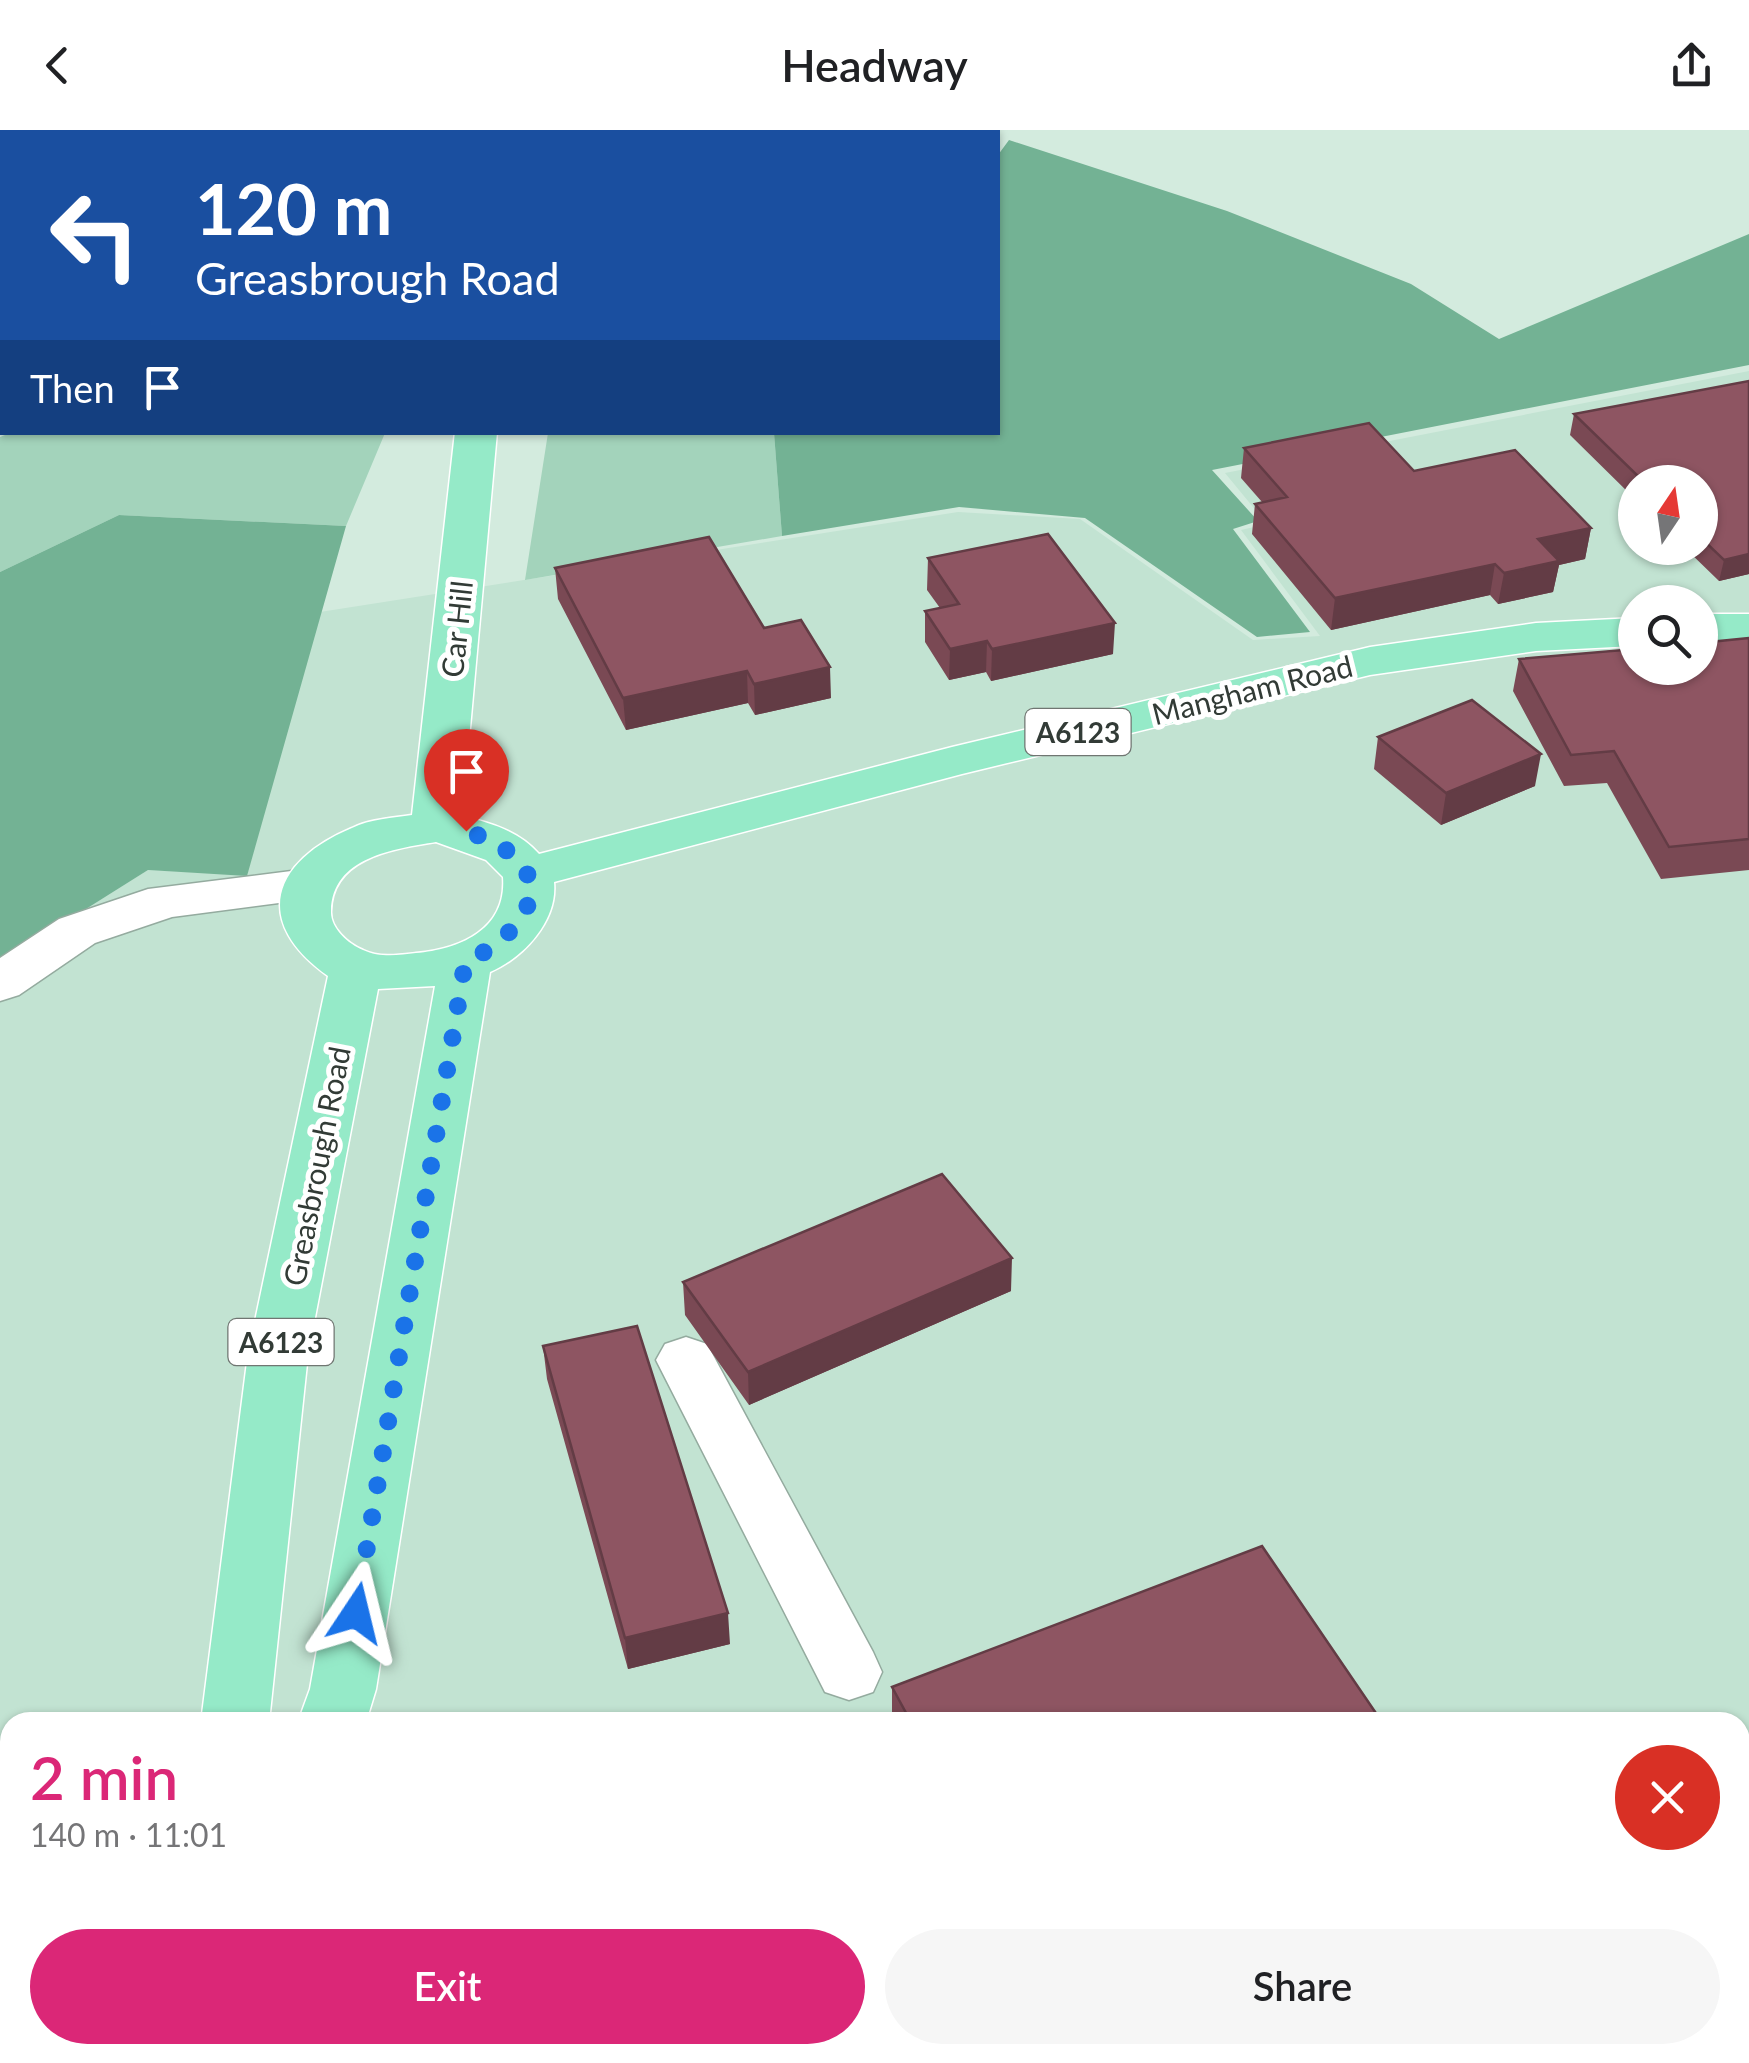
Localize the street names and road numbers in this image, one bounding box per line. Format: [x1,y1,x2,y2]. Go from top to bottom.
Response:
street label: Car Hill [433,579,479,679]
street label: Mangham Road [1148,647,1356,731]
road number: A6123 [1026,709,1130,755]
street label: Greasbrough Road [275,1043,357,1289]
road number: A6123 [228,1319,334,1365]

